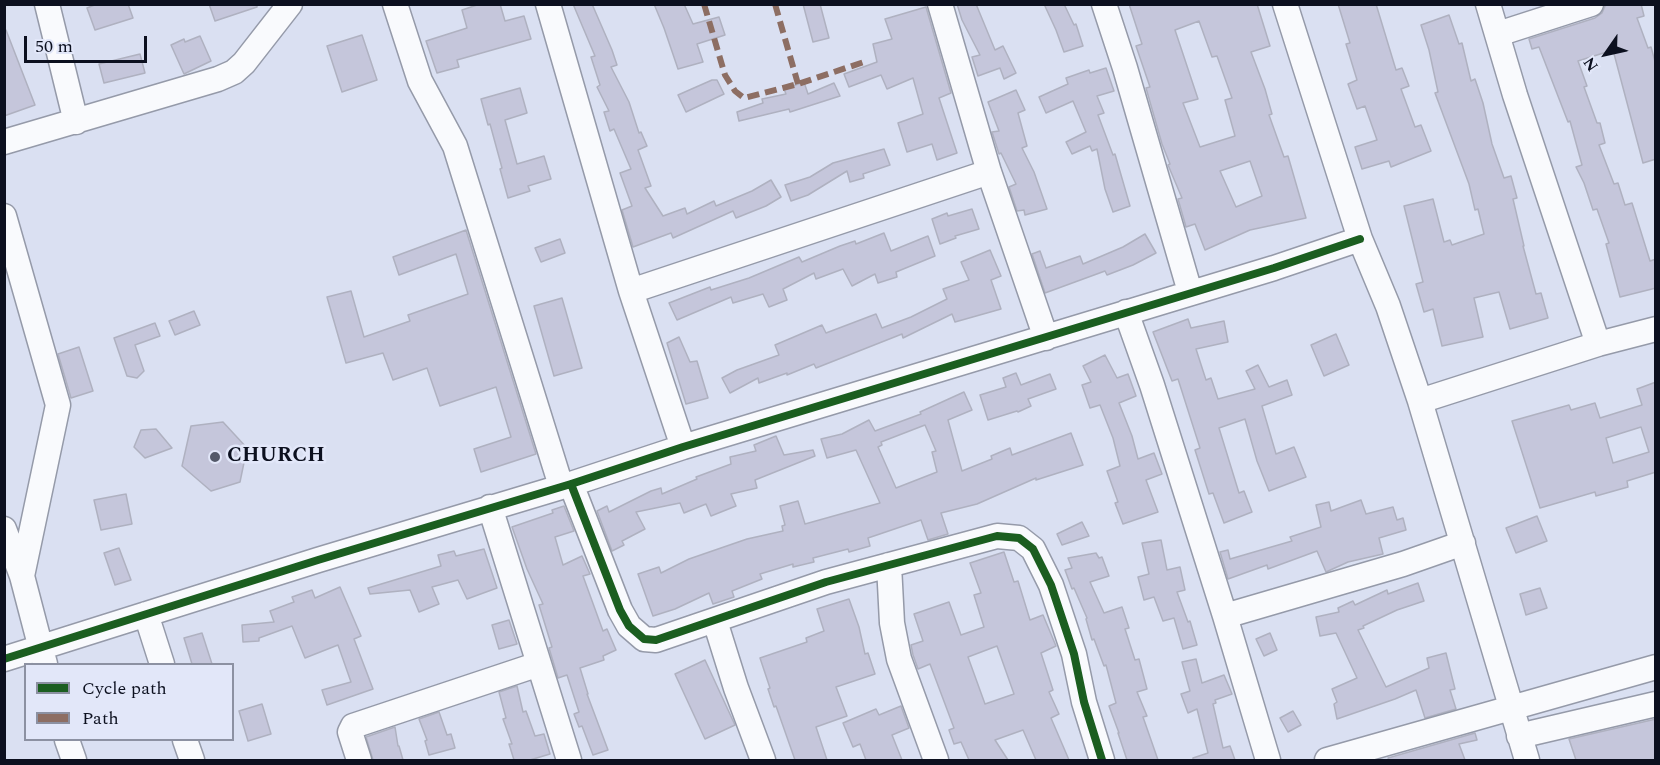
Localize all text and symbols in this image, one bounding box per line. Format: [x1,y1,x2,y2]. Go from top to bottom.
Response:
scale bar [27,24,150,62]
north arrow [1576,24,1636,84]
text: 50 m [35,33,73,60]
text: N [1577,52,1605,76]
place label: CHURCH [227,444,325,470]
marker: CHURCH [208,450,222,464]
legend [24,663,234,741]
text: Cycle path [82,675,167,702]
text: Path [82,705,119,732]

